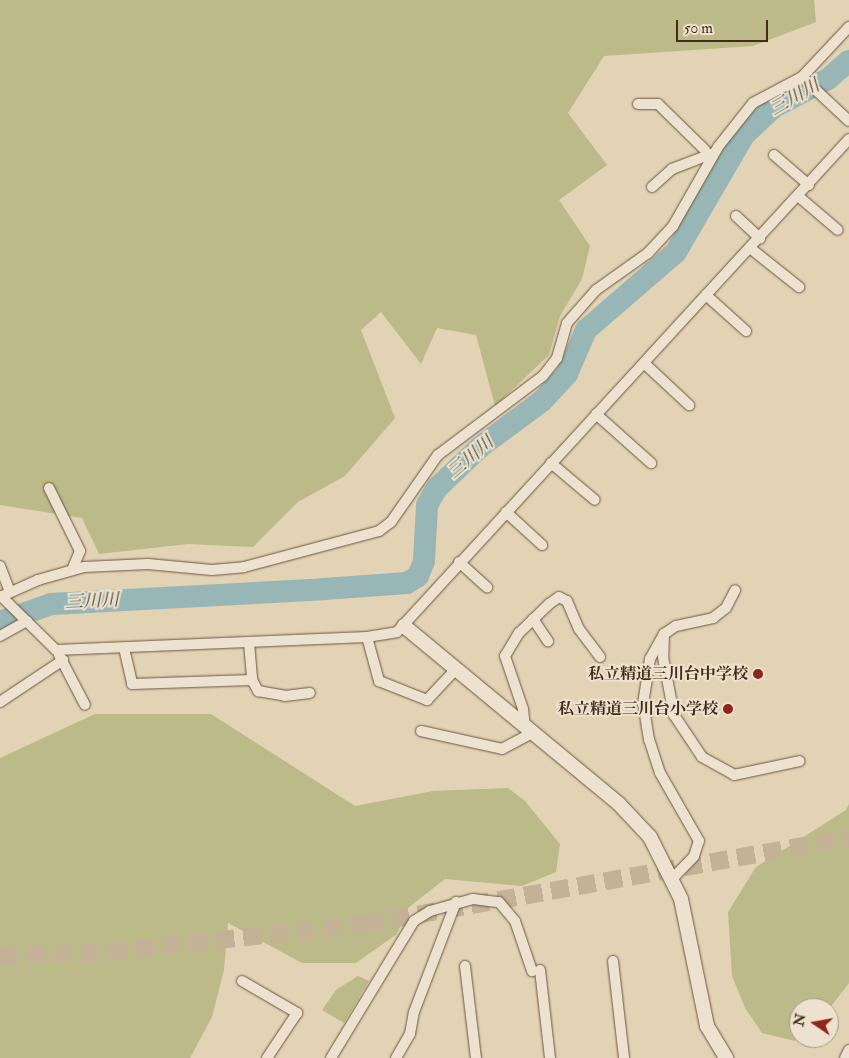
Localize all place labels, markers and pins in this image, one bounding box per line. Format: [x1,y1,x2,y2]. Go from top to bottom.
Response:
place label: 私立精道三川台中学校 [588,664,748,684]
marker: 私立精道三川台中学校 [752,668,764,680]
place label: 私立精道三川台小学校 [558,699,718,719]
marker: 私立精道三川台小学校 [722,703,734,715]

